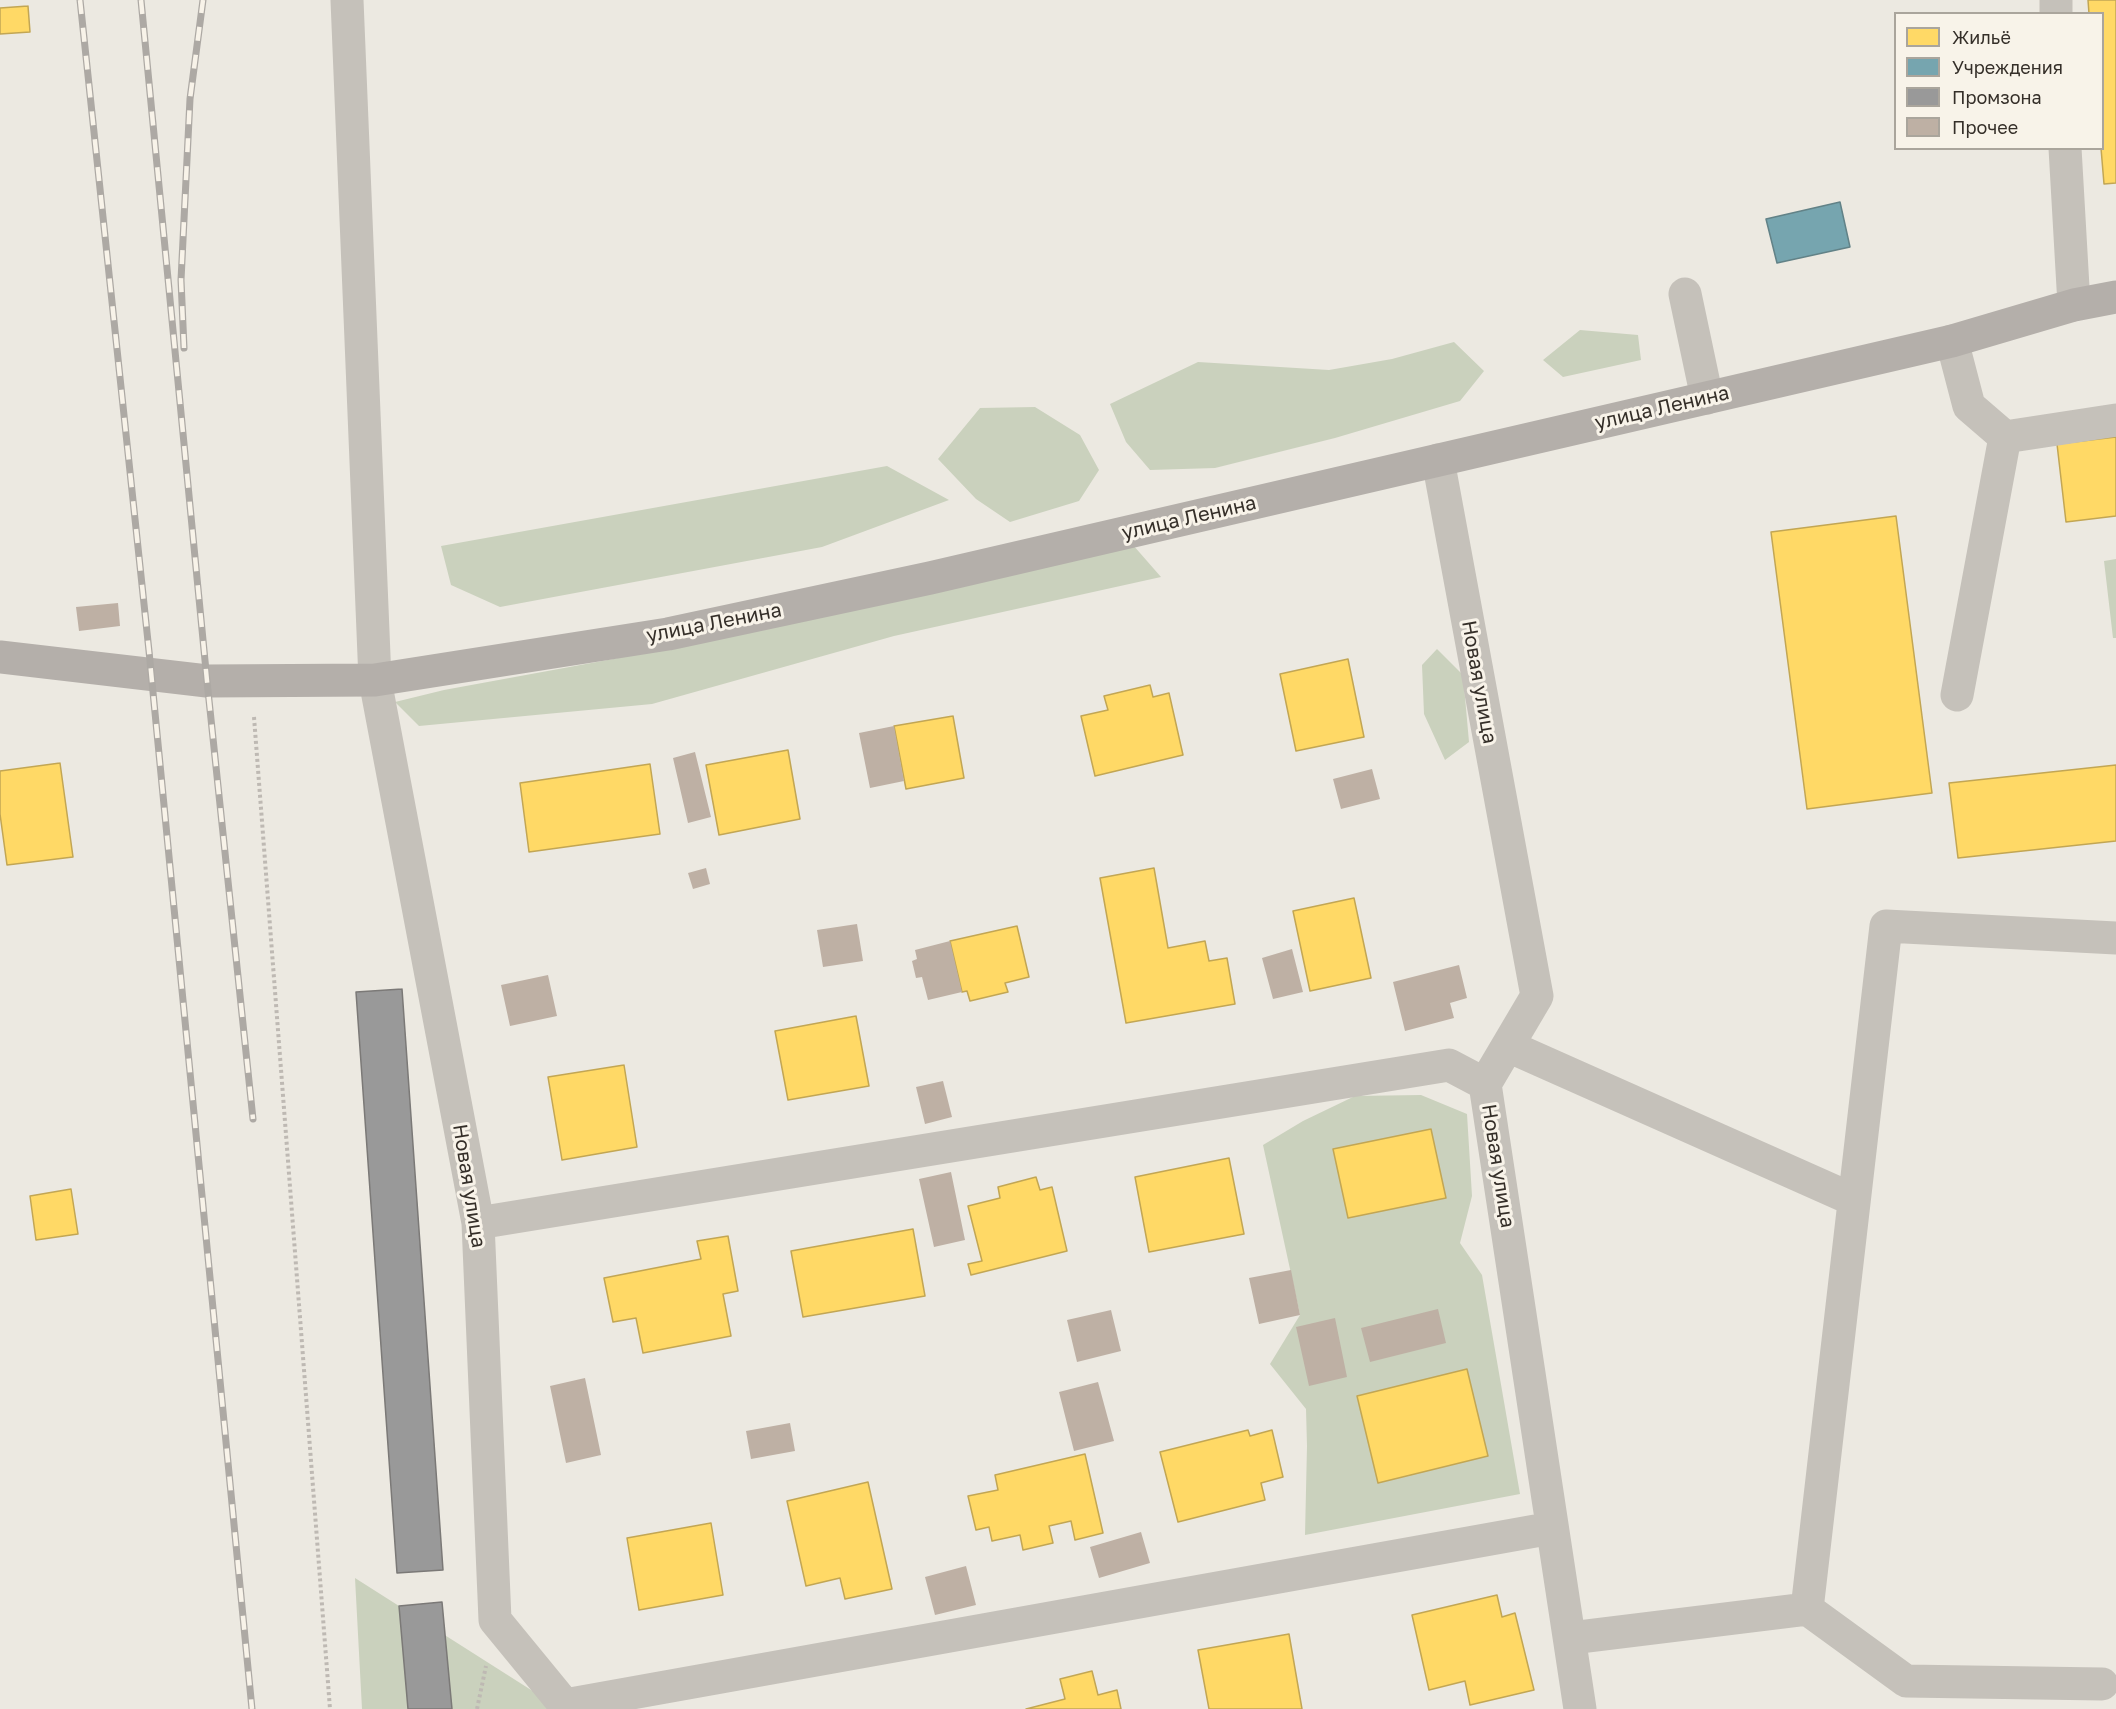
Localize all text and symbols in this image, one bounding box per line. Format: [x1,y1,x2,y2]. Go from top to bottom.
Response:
legend [1894,12,2104,150]
text: Жильё [1952,26,2011,48]
text: Учреждения [1952,56,2063,78]
text: Промзона [1952,86,2042,108]
text: Прочее [1952,116,2018,138]
street label: улица Ленина [1592,381,1732,435]
street label: улица Ленина [1119,491,1259,545]
street label: улица Ленина [644,598,784,648]
street label: Новая улица [1456,618,1502,746]
street label: Новая улица [1476,1102,1520,1230]
street label: Новая улица [447,1122,491,1250]

